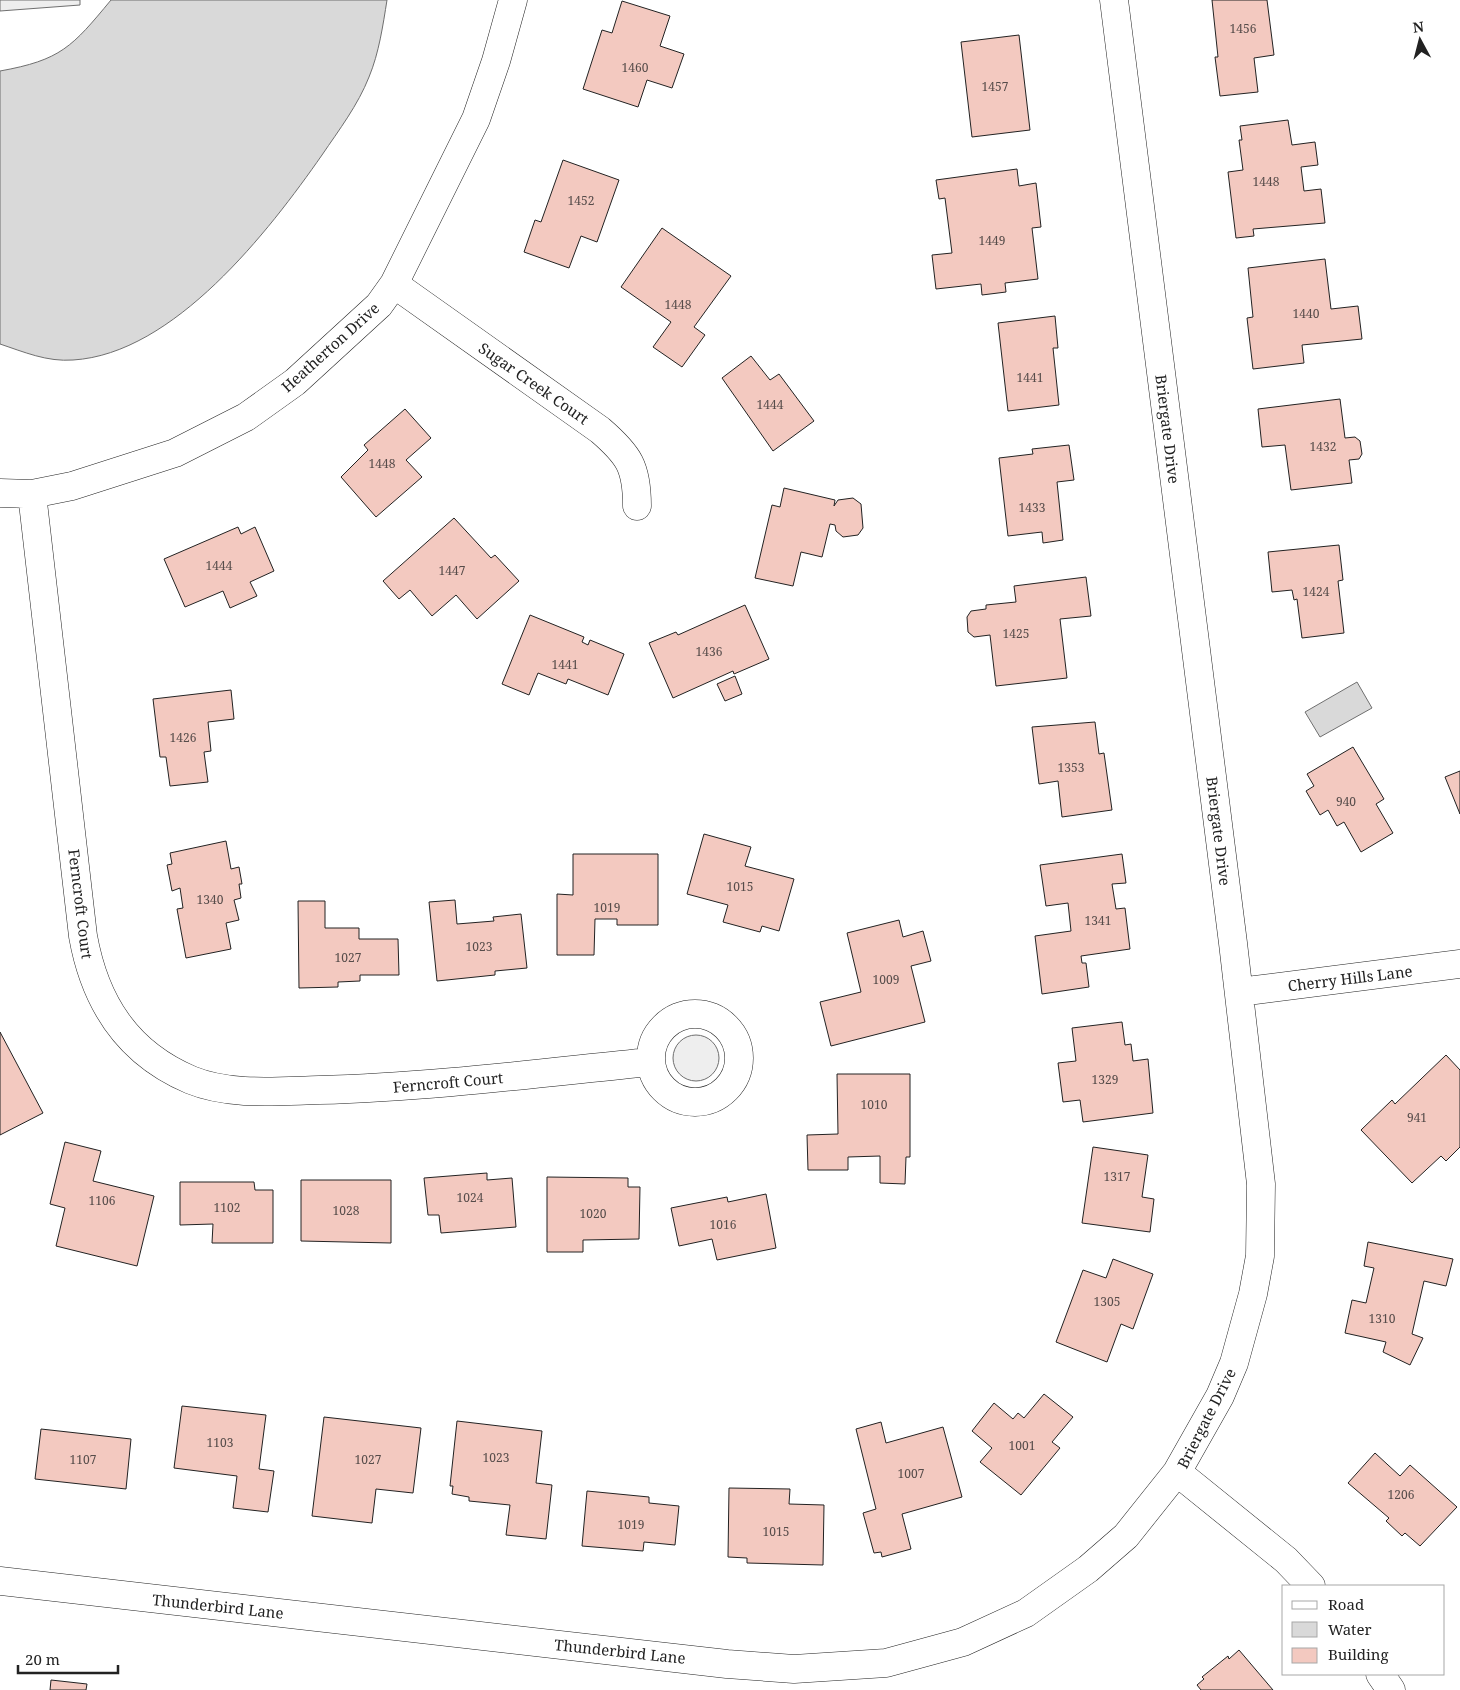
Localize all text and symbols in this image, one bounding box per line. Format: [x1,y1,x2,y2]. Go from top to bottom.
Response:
north arrow [1395,15,1445,65]
text: N [1412,16,1425,37]
house number: 1456 [1230,20,1257,37]
house number: 1460 [622,59,649,76]
house number: 1457 [982,78,1009,95]
house number: 1448 [1253,173,1280,190]
house number: 1452 [568,192,594,209]
house number: 1449 [979,232,1005,249]
house number: 1448 [665,296,692,313]
street label: Heatherton Drive [277,298,383,396]
house number: 1440 [1293,305,1320,322]
street label: Sugar Creek Court [475,338,593,428]
house number: 1441 [1017,369,1043,386]
street label: Briergate Drive [1151,373,1185,485]
house number: 1444 [757,396,784,413]
house number: 1432 [1310,438,1336,455]
house number: 1448 [369,455,396,472]
house number: 1433 [1019,499,1046,516]
house number: 1444 [206,557,233,574]
house number: 1447 [439,562,466,579]
house number: 1424 [1303,583,1330,600]
house number: 1425 [1003,625,1029,642]
house number: 1436 [696,643,723,660]
house number: 1441 [552,656,578,673]
house number: 1426 [170,729,197,746]
house number: 1353 [1058,759,1085,776]
street label: Briergate Drive [1202,775,1236,887]
house number: 940 [1336,793,1356,810]
street label: Ferncroft Court [64,848,98,960]
house number: 1015 [727,878,753,895]
house number: 1340 [197,891,224,908]
house number: 1019 [594,899,620,916]
house number: 1341 [1085,912,1111,929]
house number: 1023 [466,938,493,955]
house number: 1027 [335,949,362,966]
street label: Cherry Hills Lane [1287,960,1413,996]
house number: 1009 [873,971,899,988]
street label: Ferncroft Court [392,1067,504,1097]
house number: 1329 [1092,1071,1118,1088]
house number: 1010 [861,1096,888,1113]
house number: 941 [1407,1109,1427,1126]
house number: 1317 [1104,1168,1131,1185]
house number: 1024 [457,1189,484,1206]
house number: 1106 [89,1192,116,1209]
house number: 1102 [214,1199,240,1216]
house number: 1028 [333,1202,360,1219]
house number: 1020 [580,1205,607,1222]
house number: 1016 [710,1216,737,1233]
house number: 1305 [1094,1293,1120,1310]
house number: 1310 [1369,1310,1396,1327]
street label: Briergate Drive [1172,1364,1240,1472]
house number: 1103 [207,1434,234,1451]
house number: 1001 [1009,1437,1035,1454]
house number: 1023 [483,1449,510,1466]
house number: 1107 [70,1451,97,1468]
house number: 1027 [355,1451,382,1468]
house number: 1007 [898,1465,925,1482]
house number: 1206 [1388,1486,1415,1503]
house number: 1019 [618,1516,644,1533]
house number: 1015 [763,1523,789,1540]
legend [1282,1585,1445,1675]
street label: Thunderbird Lane [151,1589,285,1623]
text: Road [1328,1594,1364,1614]
text: Water [1328,1619,1371,1639]
street label: Thunderbird Lane [553,1634,687,1668]
scale bar [18,1642,118,1674]
text: Building [1328,1644,1389,1664]
text: 20 m [25,1649,60,1669]

